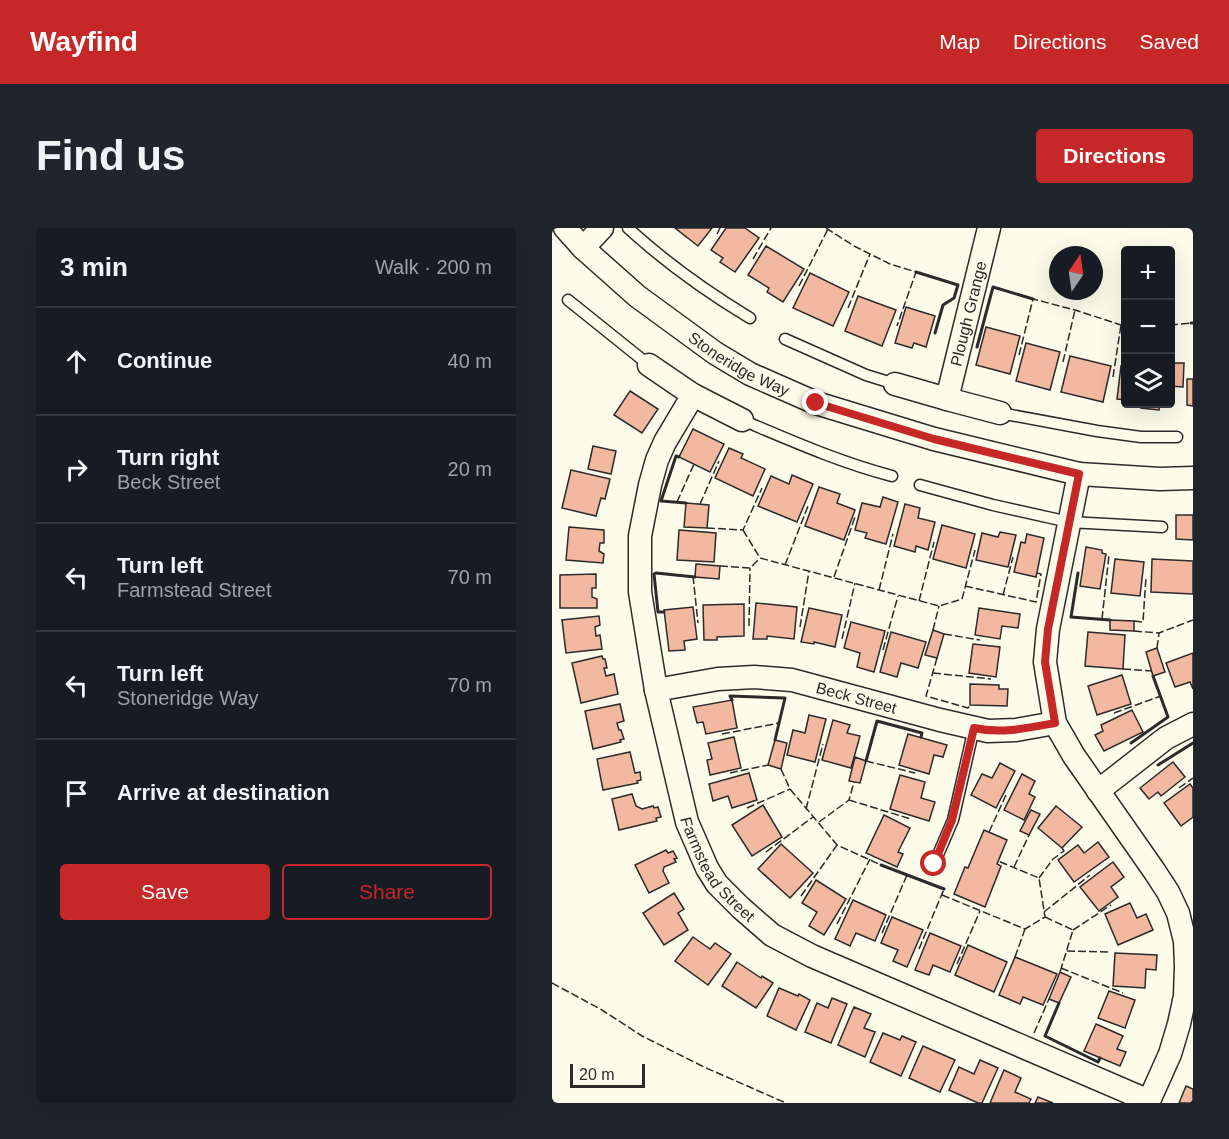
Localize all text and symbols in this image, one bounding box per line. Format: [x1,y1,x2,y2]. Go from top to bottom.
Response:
text: Wayfind [30,26,138,57]
text: Map [939,30,980,53]
text: Directions [1013,30,1106,53]
text: Saved [1139,30,1199,53]
button: Directions [1036,129,1193,183]
text: Find us [36,132,185,179]
north arrow [1049,246,1103,300]
map controls [1121,246,1175,408]
button: + [1121,246,1175,300]
text: 3 min [60,252,128,282]
text: Walk · 200 m [375,256,492,278]
street label: Plough Grange [947,259,990,368]
button: − [1121,300,1175,354]
street label: Stoneridge Way [685,329,792,399]
icon: ahead [60,345,93,378]
text: Continue [117,348,212,373]
text: 40 m [448,350,492,372]
button: layers [1121,354,1175,408]
route end [802,389,828,415]
text: Turn right [117,445,219,470]
icon: right [60,453,93,486]
text: 20 m [448,458,492,480]
text: Beck Street [117,471,220,493]
text: Turn left [117,553,203,578]
icon: left [60,561,93,594]
text: 70 m [448,566,492,588]
text: Farmstead Street [117,579,272,601]
text: Turn left [117,661,203,686]
icon: left [60,669,93,702]
text: 70 m [448,674,492,696]
street label: Beck Street [814,679,899,717]
text: Stoneridge Way [117,687,259,709]
icon: arrive [60,777,93,810]
text: Arrive at destination [117,780,330,805]
street label: Farmstead Street [677,815,758,925]
route start [920,850,946,876]
button: Save [60,864,270,920]
button: Share [282,864,492,920]
scale bar [570,1061,645,1088]
text: 20 m [579,1066,615,1083]

